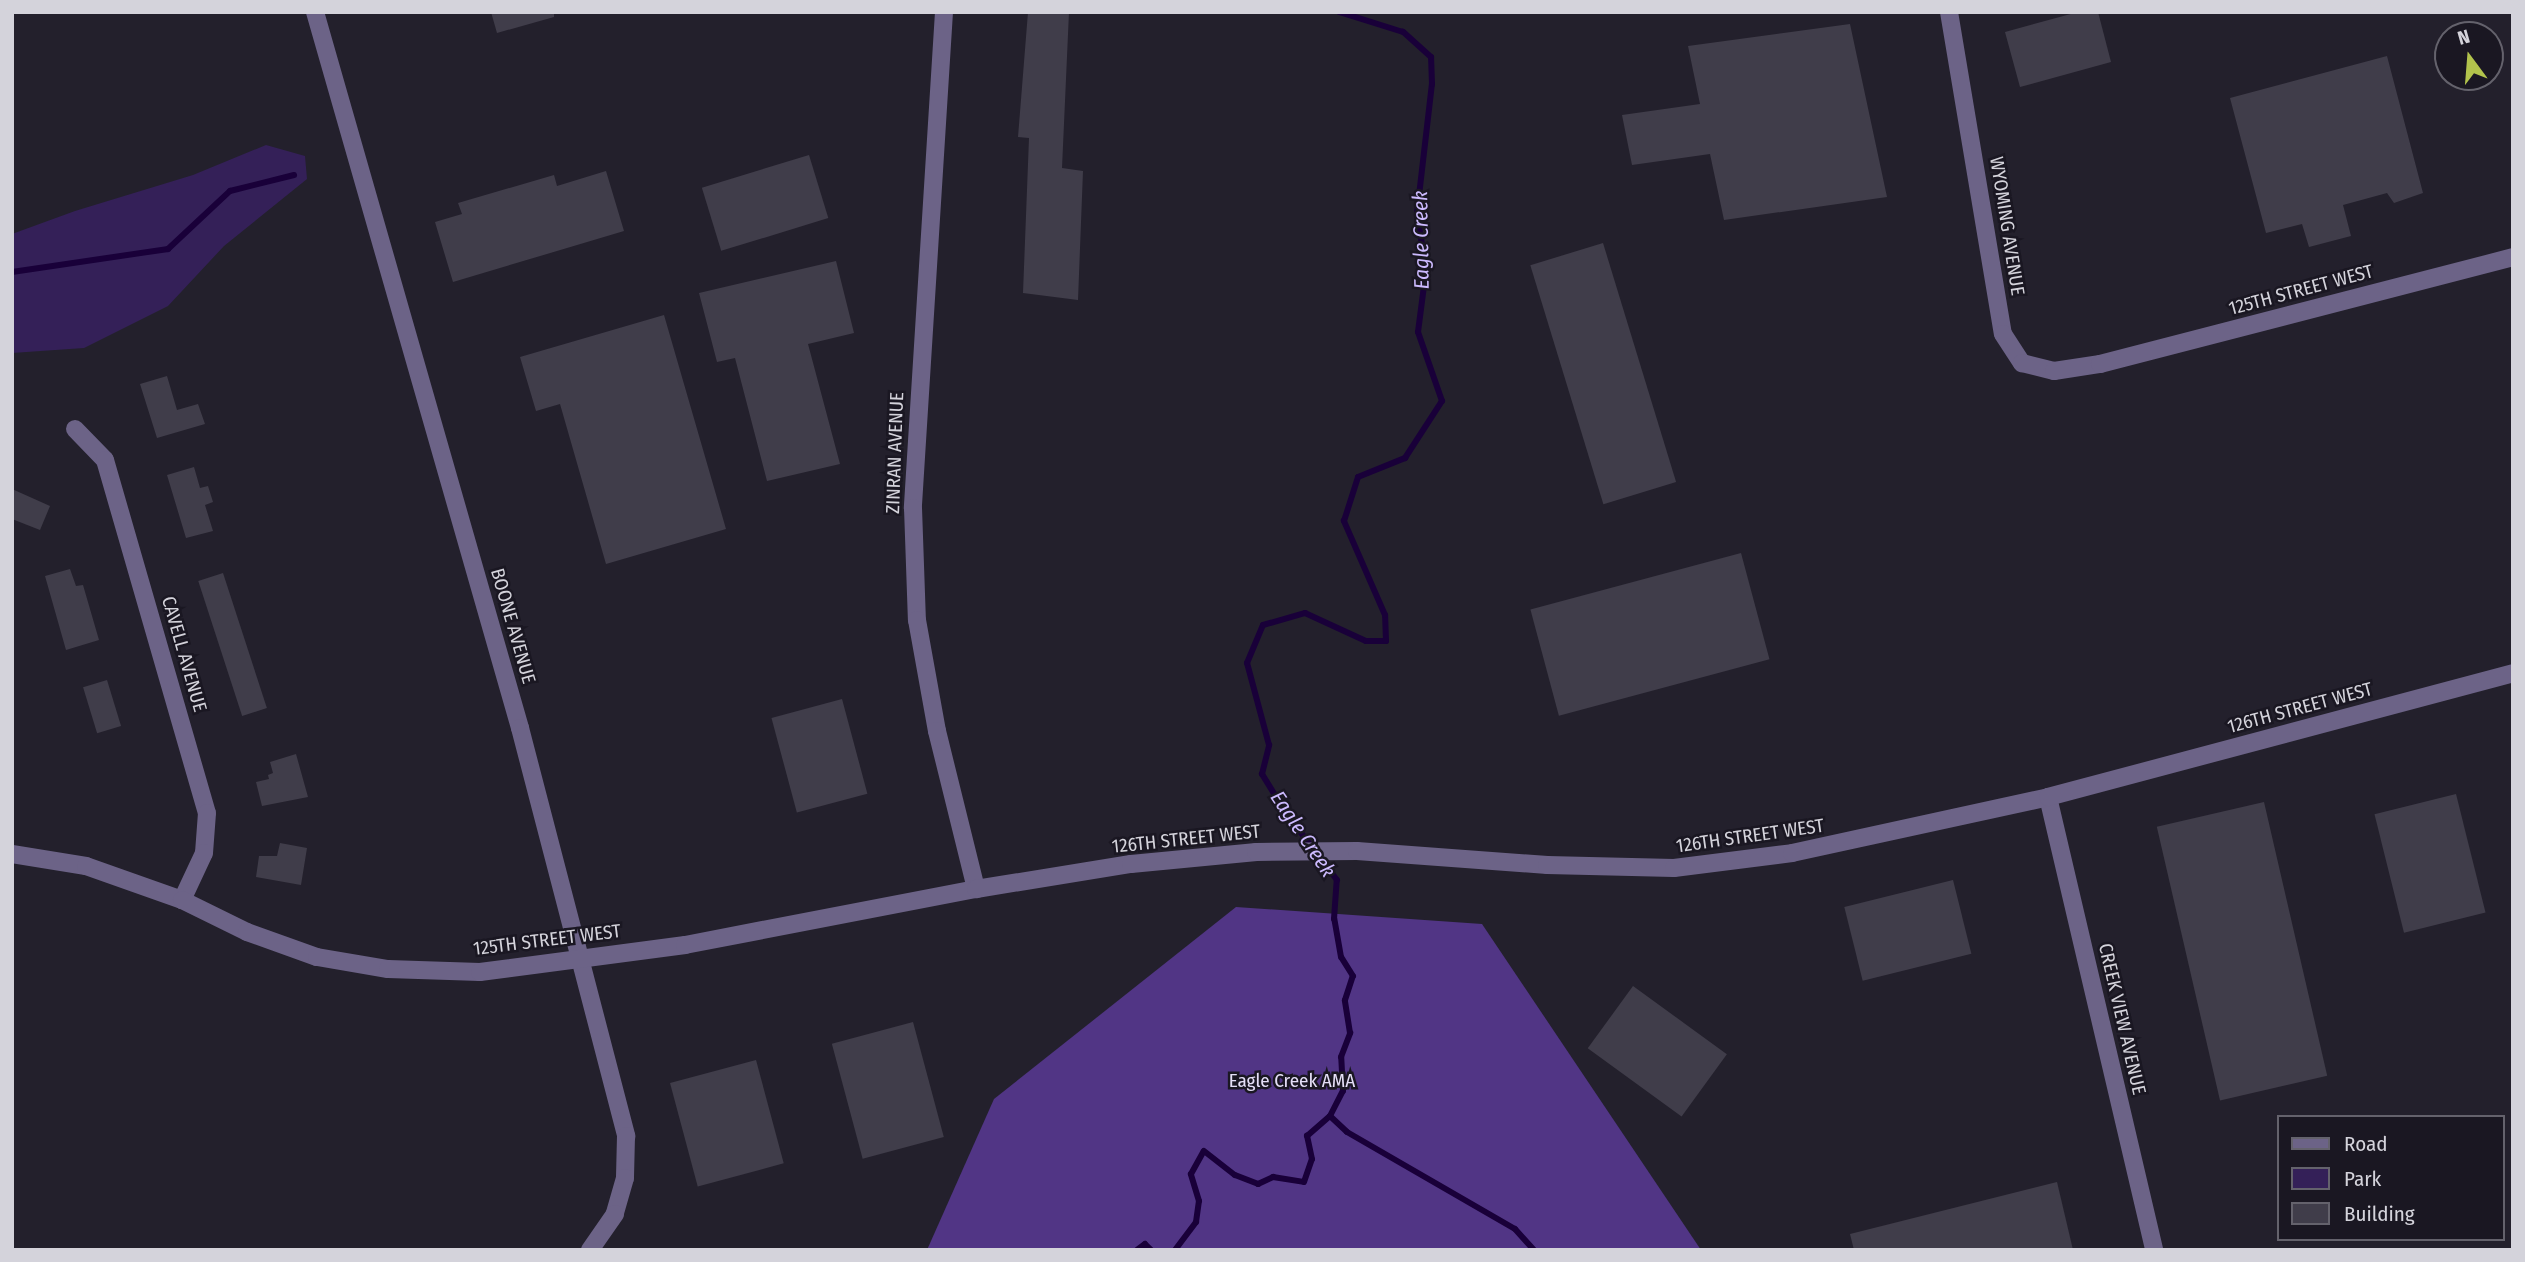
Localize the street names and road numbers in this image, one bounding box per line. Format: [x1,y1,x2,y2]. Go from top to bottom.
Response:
street label: WYOMING AVENUE [1985,155,2029,297]
street label: 125TH STREET WEST [2226,260,2376,320]
street label: ZINRAN AVENUE [881,392,909,514]
street label: BOONE AVENUE [486,566,540,686]
street label: CAVELL AVENUE [157,594,211,714]
street label: 126TH STREET WEST [2225,678,2375,738]
street label: 126TH STREET WEST [1675,814,1825,858]
street label: 126TH STREET WEST [1111,820,1261,858]
street label: 125TH STREET WEST [472,920,622,960]
street label: CREEK VIEW AVENUE [2094,941,2150,1097]

